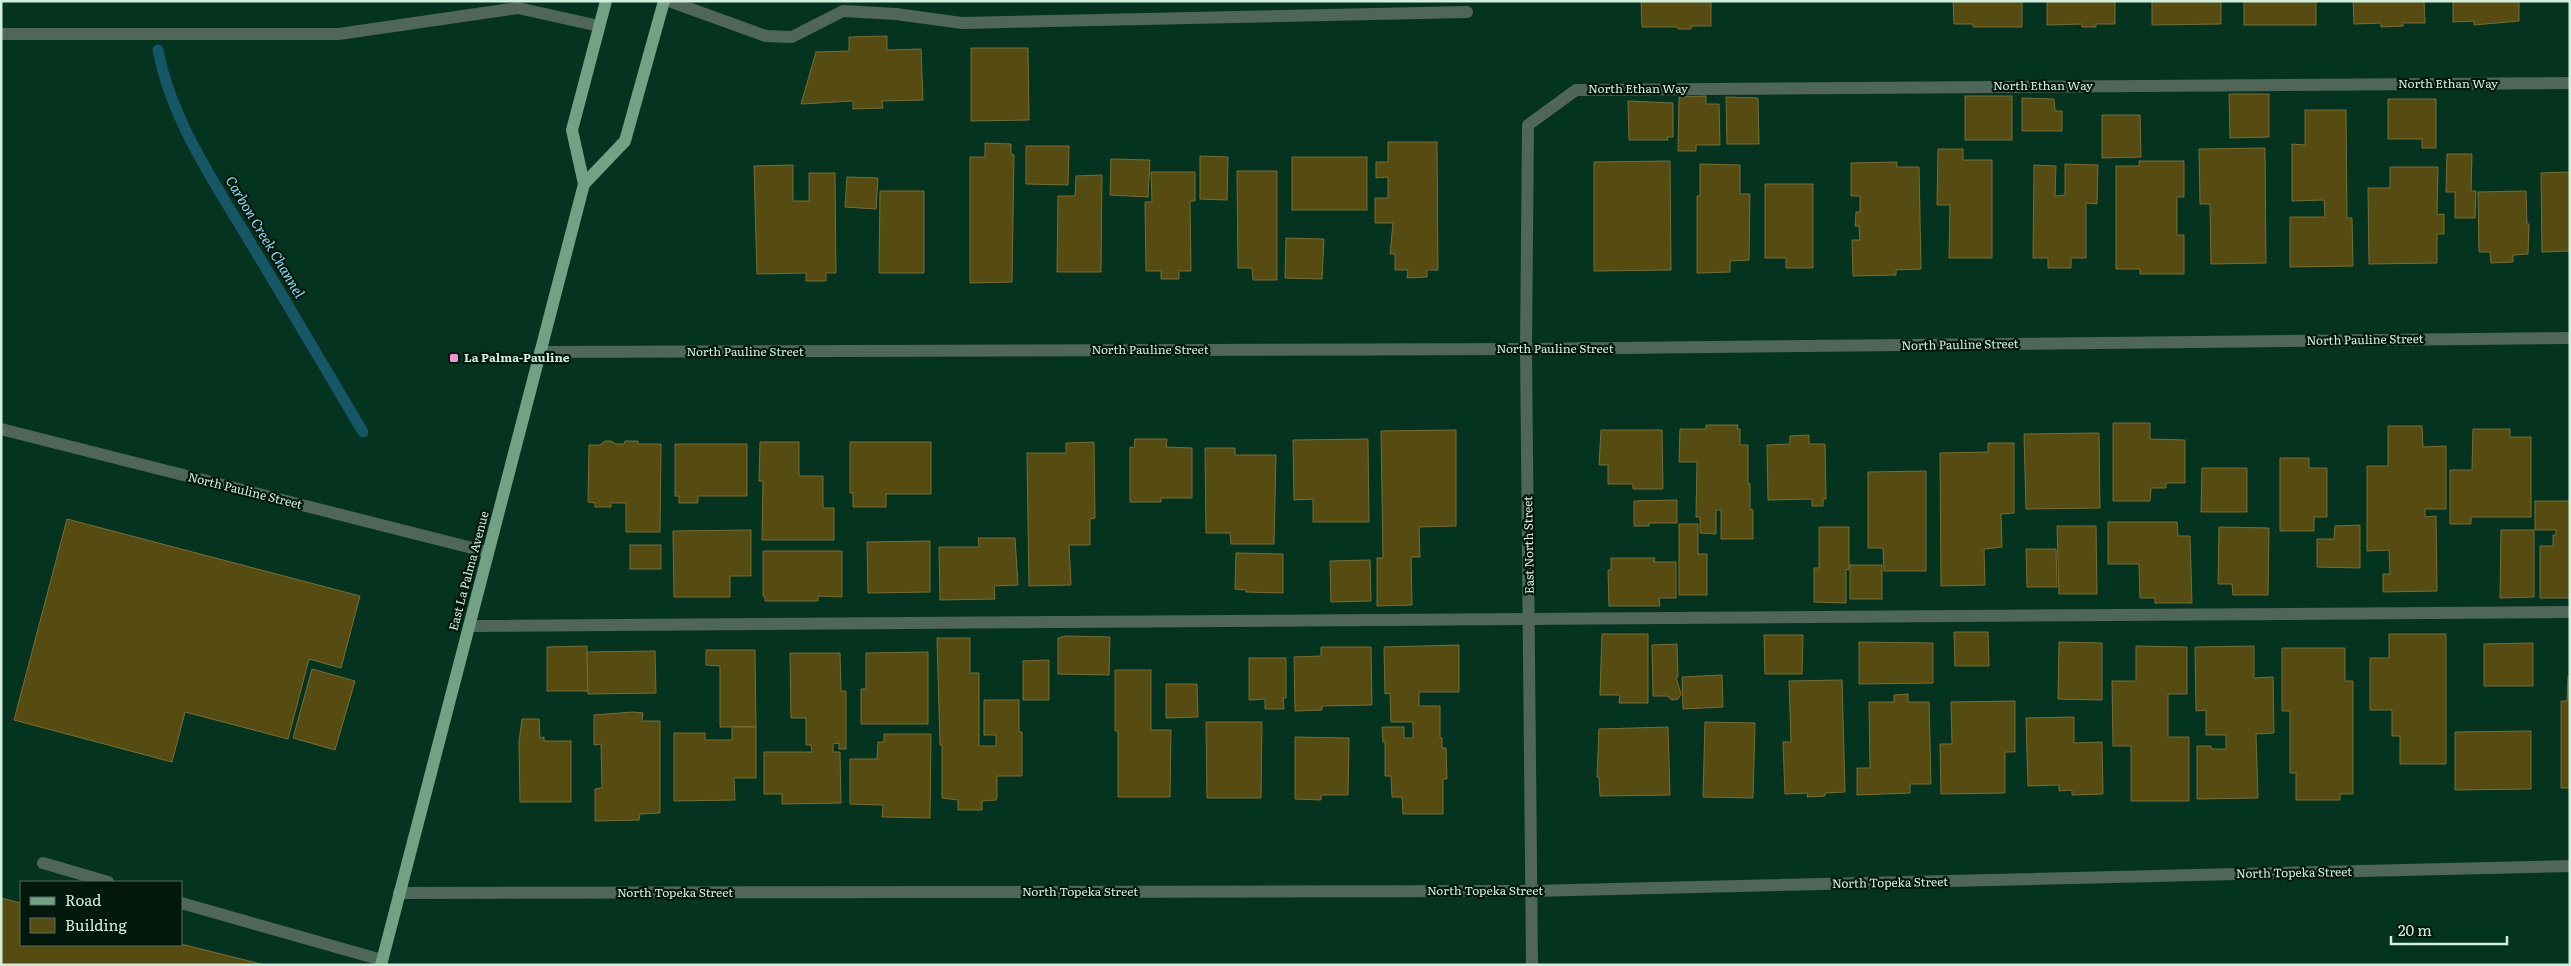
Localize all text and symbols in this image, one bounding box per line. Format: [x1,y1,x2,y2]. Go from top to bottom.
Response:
street label: North Ethan Way [2398,74,2498,92]
street label: North Ethan Way [1993,76,2093,94]
street label: North Ethan Way [1588,79,1688,97]
water label: Carbon Creek Channel [222,172,310,301]
street label: North Pauline Street [2306,329,2424,349]
street label: North Pauline Street [1901,334,2019,354]
street label: North Pauline Street [1496,339,1614,357]
street label: North Pauline Street [1091,340,1209,358]
street label: North Pauline Street [686,342,804,360]
place label: La Palma-Pauline [464,348,570,366]
marker: La Palma-Pauline [448,352,460,364]
street label: North Pauline Street [186,467,304,513]
street label: East North Street [1518,496,1538,594]
street label: East La Palma Avenue [443,509,493,633]
street label: North Topeka Street [2236,862,2352,882]
street label: North Topeka Street [1832,872,1948,892]
legend [20,881,182,946]
street label: North Topeka Street [1427,881,1543,899]
street label: North Topeka Street [1022,882,1138,900]
street label: North Topeka Street [617,883,733,901]
text: Road [65,888,101,911]
text: Building [65,913,127,936]
scale bar [2391,914,2507,946]
text: 20 m [2398,918,2432,941]

